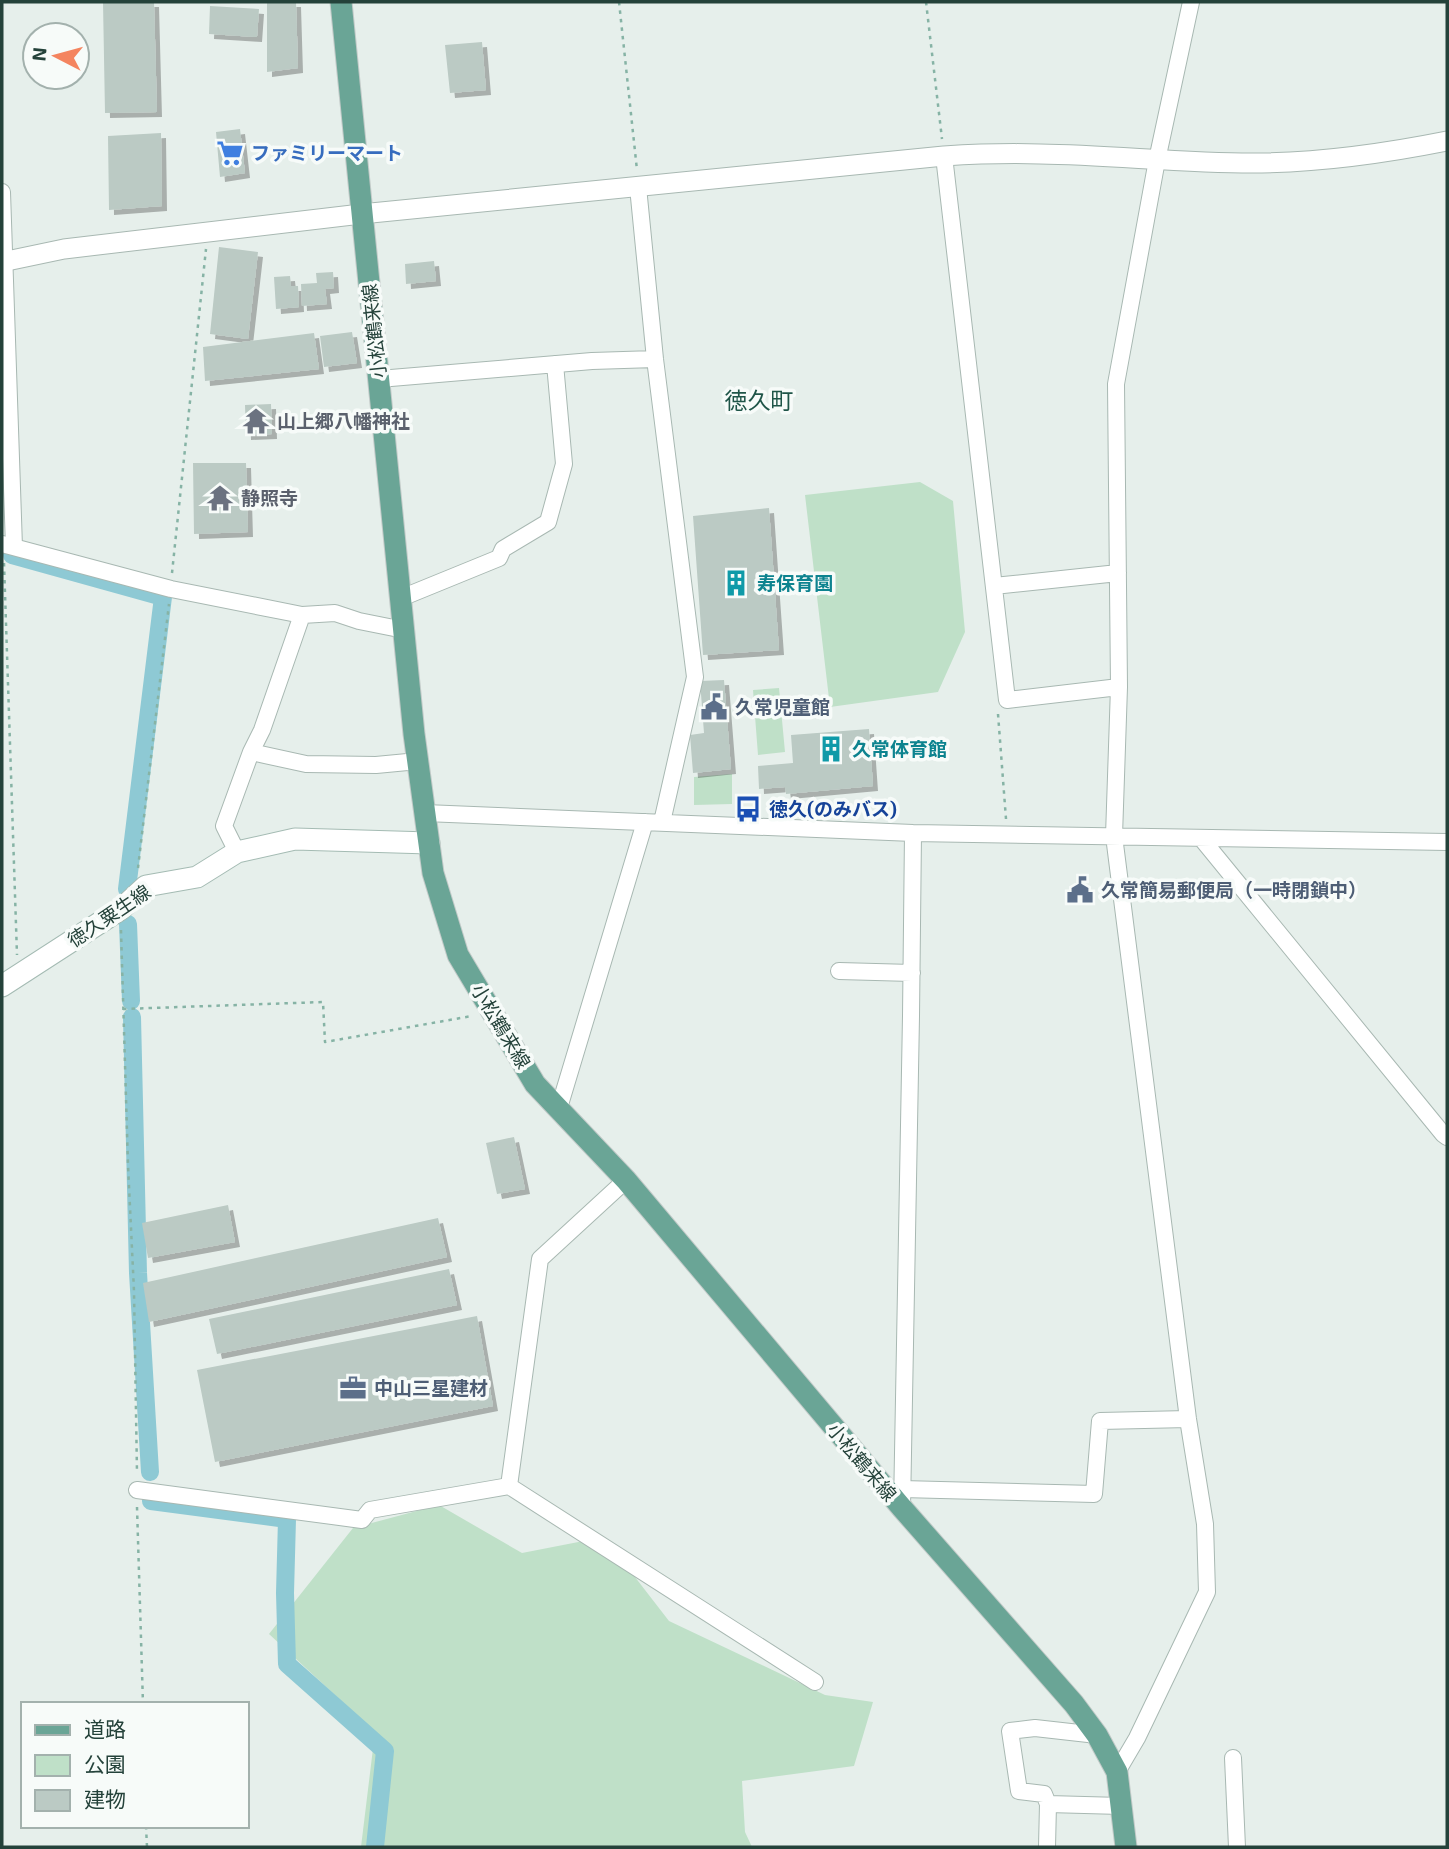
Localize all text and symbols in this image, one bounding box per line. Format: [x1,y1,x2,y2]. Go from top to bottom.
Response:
north arrow [21,21,91,91]
text: N [26,46,51,62]
supermarket icon: ファミリーマート [215,138,245,168]
place label: ファミリーマート [251,141,403,164]
street label: 小松鶴来線 [357,283,390,380]
district label: 徳久町 [725,386,794,414]
temple icon: 山上郷八幡神社 [241,406,271,436]
place label: 山上郷八幡神社 [277,409,410,432]
temple icon: 静照寺 [205,483,235,513]
place label: 静照寺 [241,486,298,509]
building icon: 寿保育園 [721,568,751,598]
place label: 寿保育園 [757,571,833,594]
public building icon: 久常児童館 [699,692,729,722]
place label: 久常児童館 [735,695,830,718]
building icon: 久常体育館 [816,734,846,764]
place label: 久常体育館 [852,737,947,760]
bus stop icon: 徳久(のみバス) [733,794,763,824]
place label: 徳久(のみバス) [769,797,897,820]
public building icon: 久常簡易郵便局（一時閉鎖中） [1065,875,1095,905]
place label: 久常簡易郵便局（一時閉鎖中） [1101,878,1367,901]
street label: 徳久粟生線 [63,879,155,952]
street label: 小松鶴来線 [467,979,536,1072]
office icon: 中山三星建材 [338,1373,368,1403]
place label: 中山三星建材 [374,1376,488,1399]
street label: 小松鶴来線 [823,1418,902,1505]
legend [21,1702,248,1828]
text: 道路 [84,1716,126,1741]
text: 公園 [84,1751,126,1776]
text: 建物 [84,1786,126,1811]

